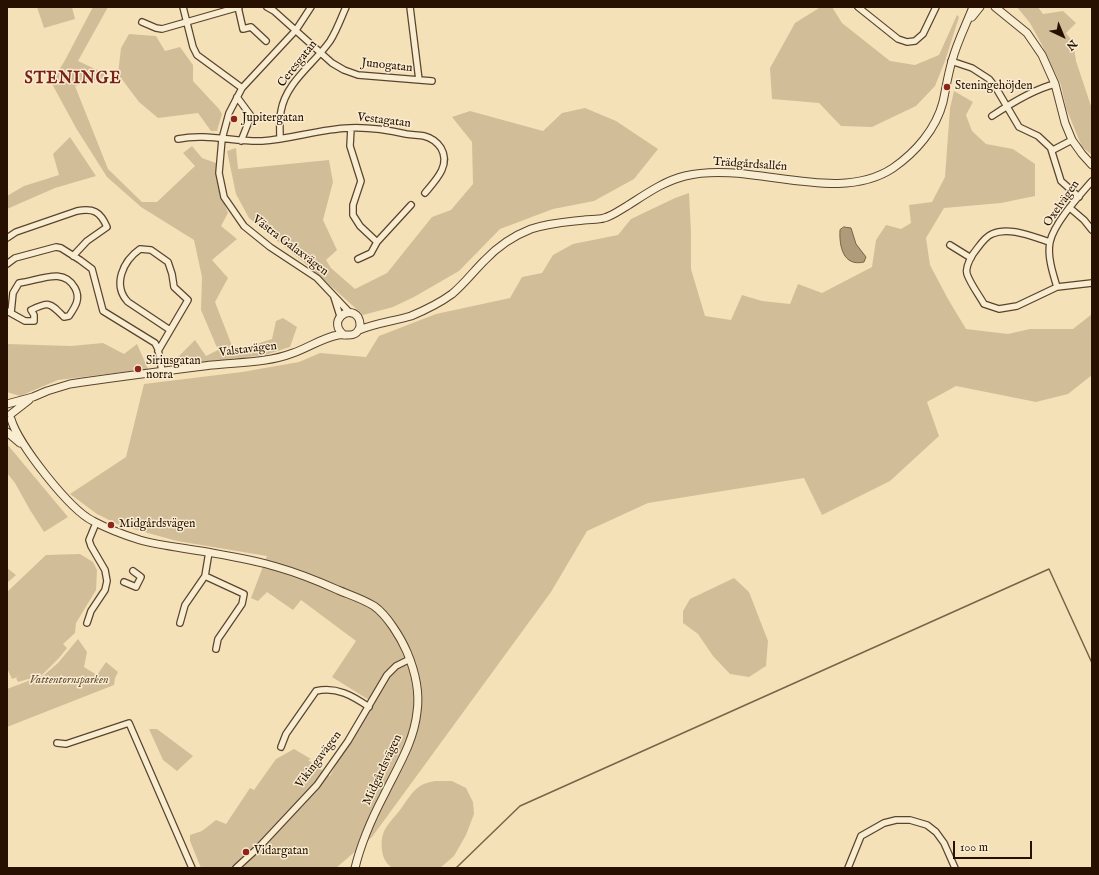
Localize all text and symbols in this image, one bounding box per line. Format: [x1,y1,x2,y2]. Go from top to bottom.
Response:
north arrow [1043,16,1083,56]
text: N [1063,36,1080,53]
street label: Ceresgatan [275,38,321,90]
street label: Junogatan [361,56,413,76]
district label: STENINGE [24,70,122,90]
place label: Steningehöjden [955,80,1033,94]
marker: Steningehöjden [942,82,952,92]
street label: Vestagatan [356,111,412,131]
place label: Jupitergatan [242,112,304,126]
marker: Jupitergatan [229,114,239,124]
street label: Trädgårdsallén [713,155,787,175]
street label: Oxelvägen [1041,178,1083,230]
street label: Västra Galaxvägen [249,213,331,279]
street label: Valstavägen [218,339,278,361]
place label: Siriusgatan norra [146,355,201,383]
marker: Siriusgatan norra [133,364,143,374]
place label: Midgårdsvägen [119,518,195,532]
marker: Midgårdsvägen [106,520,116,530]
park label: Vattentornsparken [29,674,109,688]
street label: Vikingavägen [293,729,345,791]
street label: Midgårdsvägen [360,732,406,808]
scale bar [955,833,1034,859]
text: 100 m [960,840,988,855]
place label: Vidargatan [254,845,308,859]
marker: Vidargatan [241,847,251,857]

